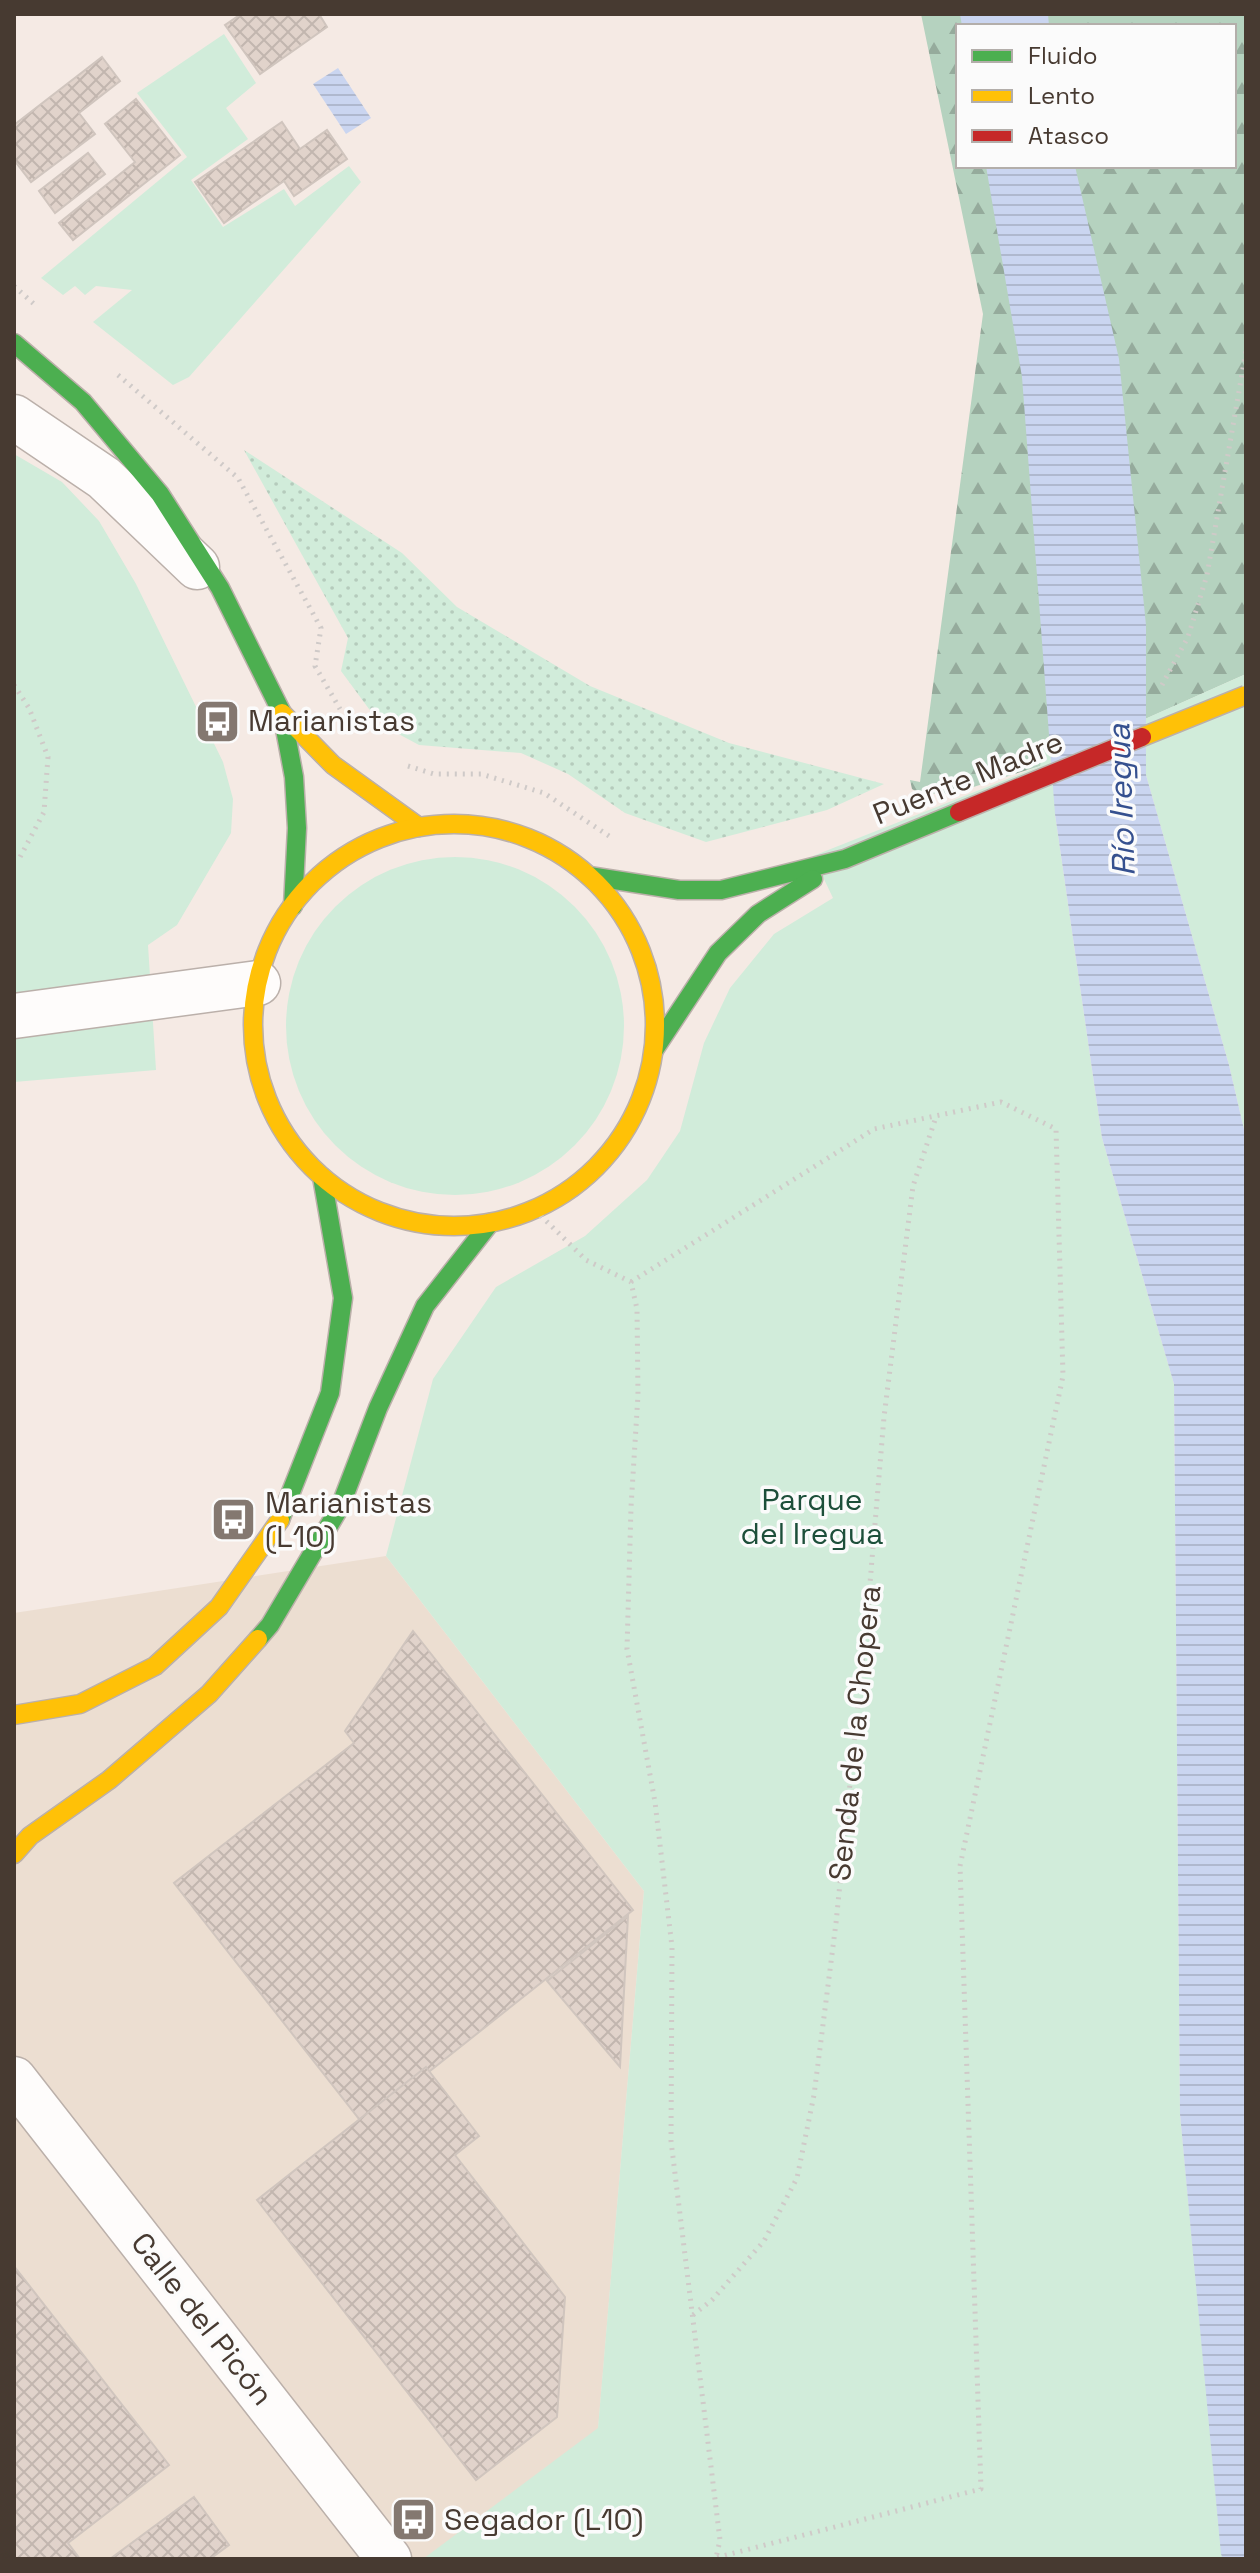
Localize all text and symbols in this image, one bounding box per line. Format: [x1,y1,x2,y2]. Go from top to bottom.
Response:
legend [956,24,1236,168]
text: Fluido [1028,40,1098,71]
text: Lento [1028,80,1095,111]
text: Atasco [1028,120,1109,151]
bus stop icon: Marianistas [193,697,241,745]
place label: Marianistas [248,701,415,740]
street label: Puente Madre [867,722,1069,833]
water label: Río Iregua [1098,722,1144,877]
park label: Parque del Iregua [741,1480,883,1553]
place label: Marianistas (L10) [265,1483,432,1556]
bus stop icon: Marianistas (L10) [210,1496,258,1544]
street label: Senda de la Chopera [820,1583,889,1883]
street label: Calle del Picón [123,2224,282,2413]
bus stop icon: Segador (L10) [389,2496,437,2544]
place label: Segador (L10) [444,2500,644,2539]

